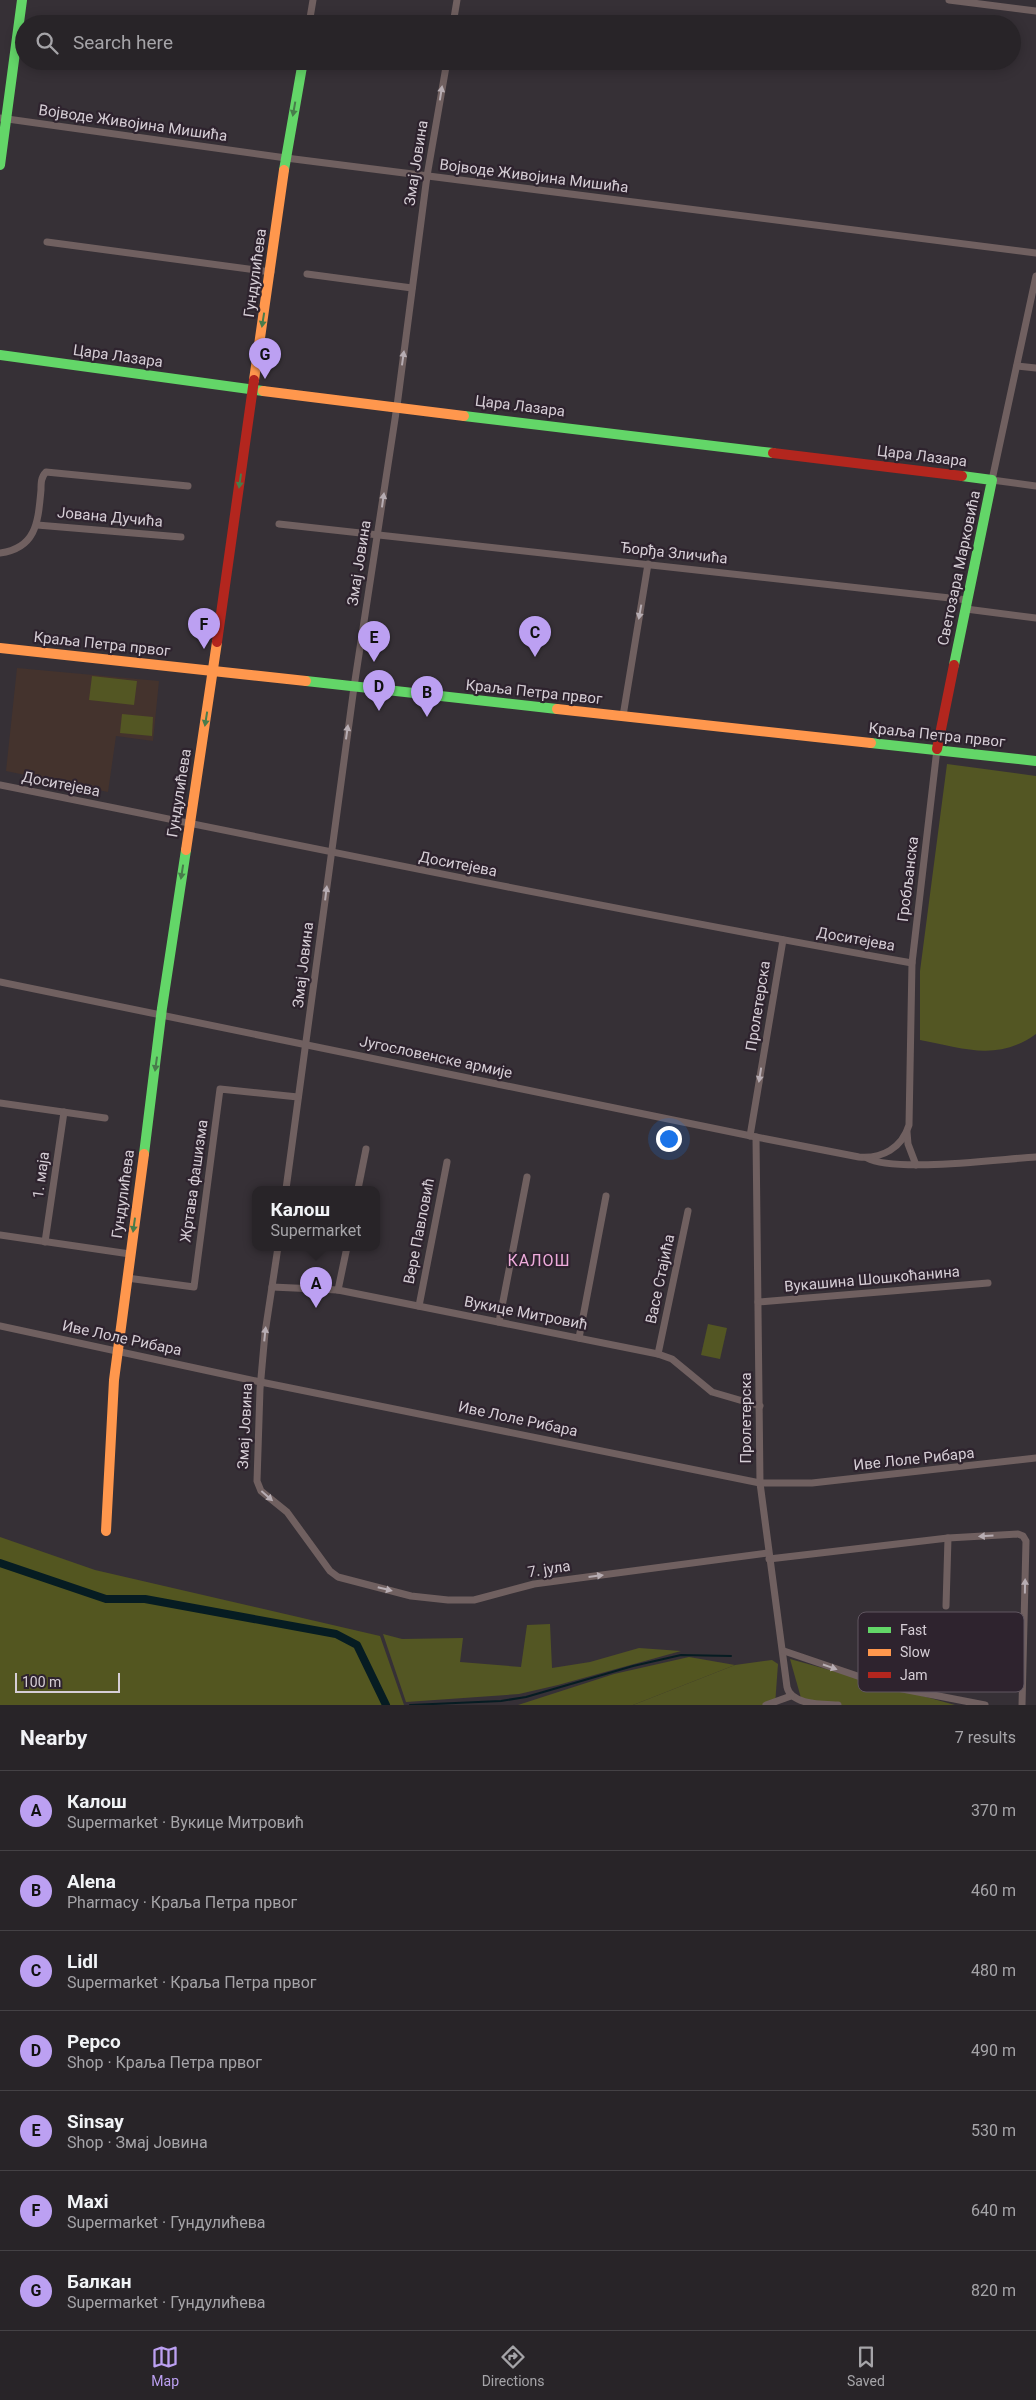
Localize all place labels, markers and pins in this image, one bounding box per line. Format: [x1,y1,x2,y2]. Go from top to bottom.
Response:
pin: G [249,338,281,379]
pin: F [188,608,220,649]
pin: C [519,616,551,657]
pin: E [358,621,390,662]
pin: D [363,670,395,711]
pin: B [411,676,443,717]
pin: A [300,1267,332,1308]

